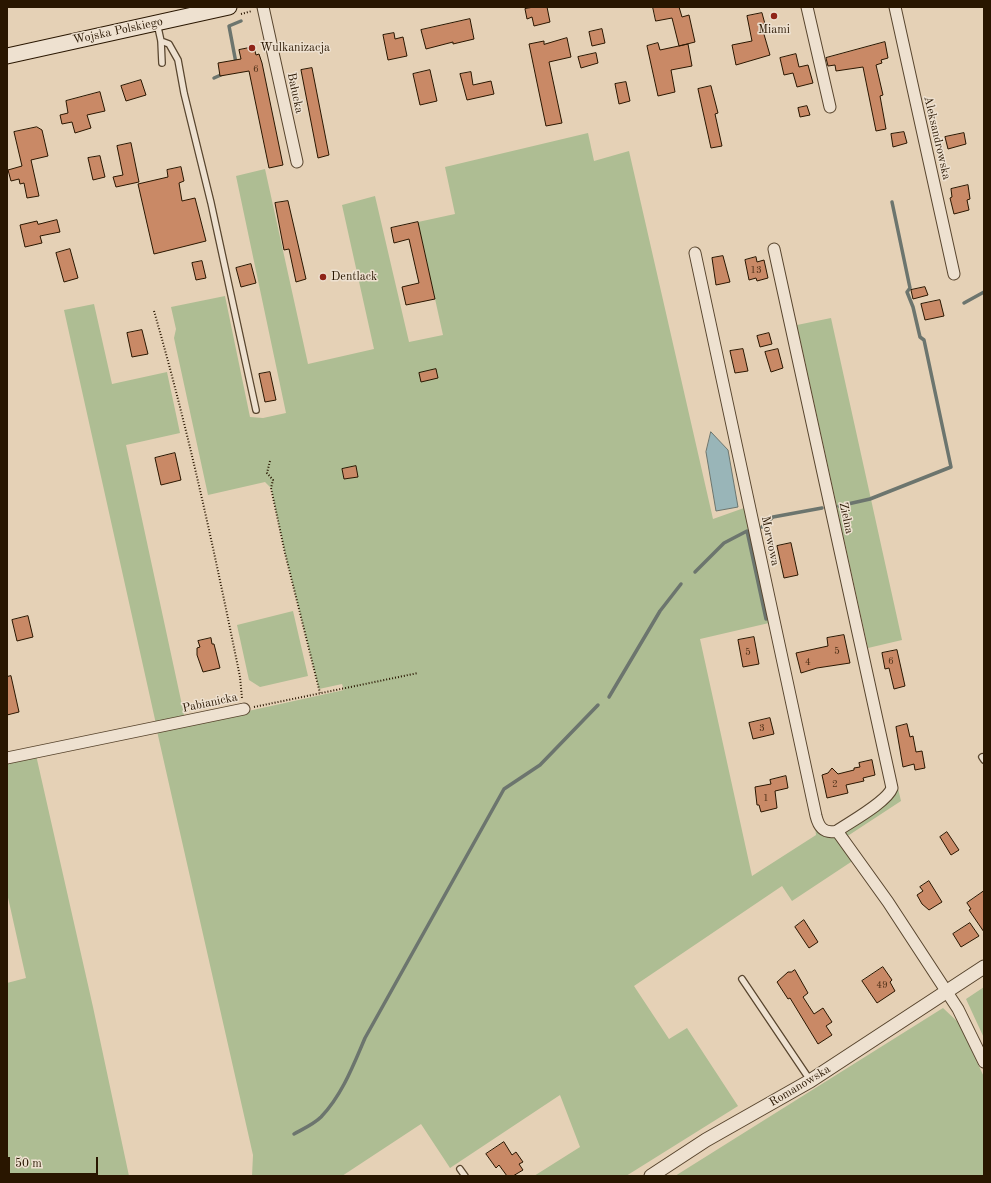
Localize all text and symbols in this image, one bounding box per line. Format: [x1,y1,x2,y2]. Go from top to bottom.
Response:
marker: Miami [769,11,779,21]
street label: Wojska Polskiego [72,14,164,48]
place label: Miami [758,23,790,37]
place label: Wulkanizacja [260,41,330,55]
marker: Wulkanizacja [247,43,257,53]
house number: 6 [253,63,259,75]
street label: Bałucka [284,71,306,115]
street label: Aleksandrowska [920,95,954,181]
house number: 13 [750,264,762,276]
place label: Dentlack [331,270,377,284]
marker: Dentlack [318,272,328,282]
street label: Zielna [836,501,856,535]
street label: Morwowa [758,515,782,567]
house number: 5 [834,645,840,657]
house number: 5 [745,646,751,658]
house number: 6 [888,655,894,667]
house number: 4 [805,656,811,668]
street label: Pabianicka [181,690,239,716]
house number: 3 [759,722,765,734]
house number: 2 [832,778,838,790]
house number: 1 [763,792,769,804]
house number: 49 [876,979,888,991]
street label: Romanowska [767,1062,833,1110]
scale bar [10,1149,100,1175]
text: 50 m [15,1158,42,1170]

